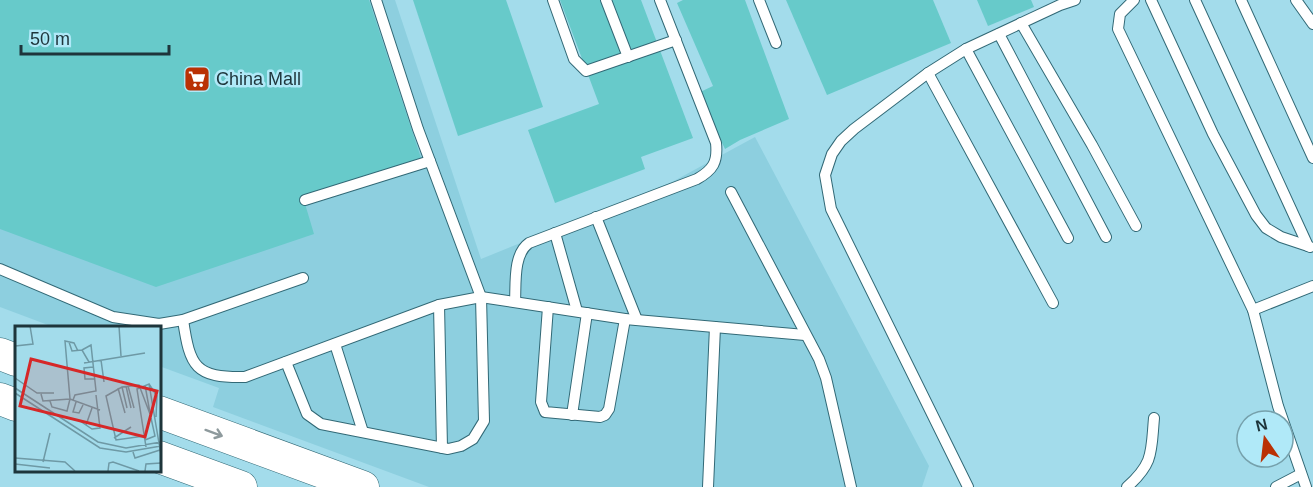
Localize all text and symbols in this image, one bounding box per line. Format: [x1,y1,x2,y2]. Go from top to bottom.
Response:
scale bar [21,18,170,56]
text: 50 m [30,29,70,49]
supermarket icon: China Mall [182,64,212,94]
place label: China Mall [216,69,301,89]
inset map [15,326,160,472]
north arrow [1235,409,1295,469]
text: N [1254,415,1269,435]
one-way arrow [204,428,223,439]

